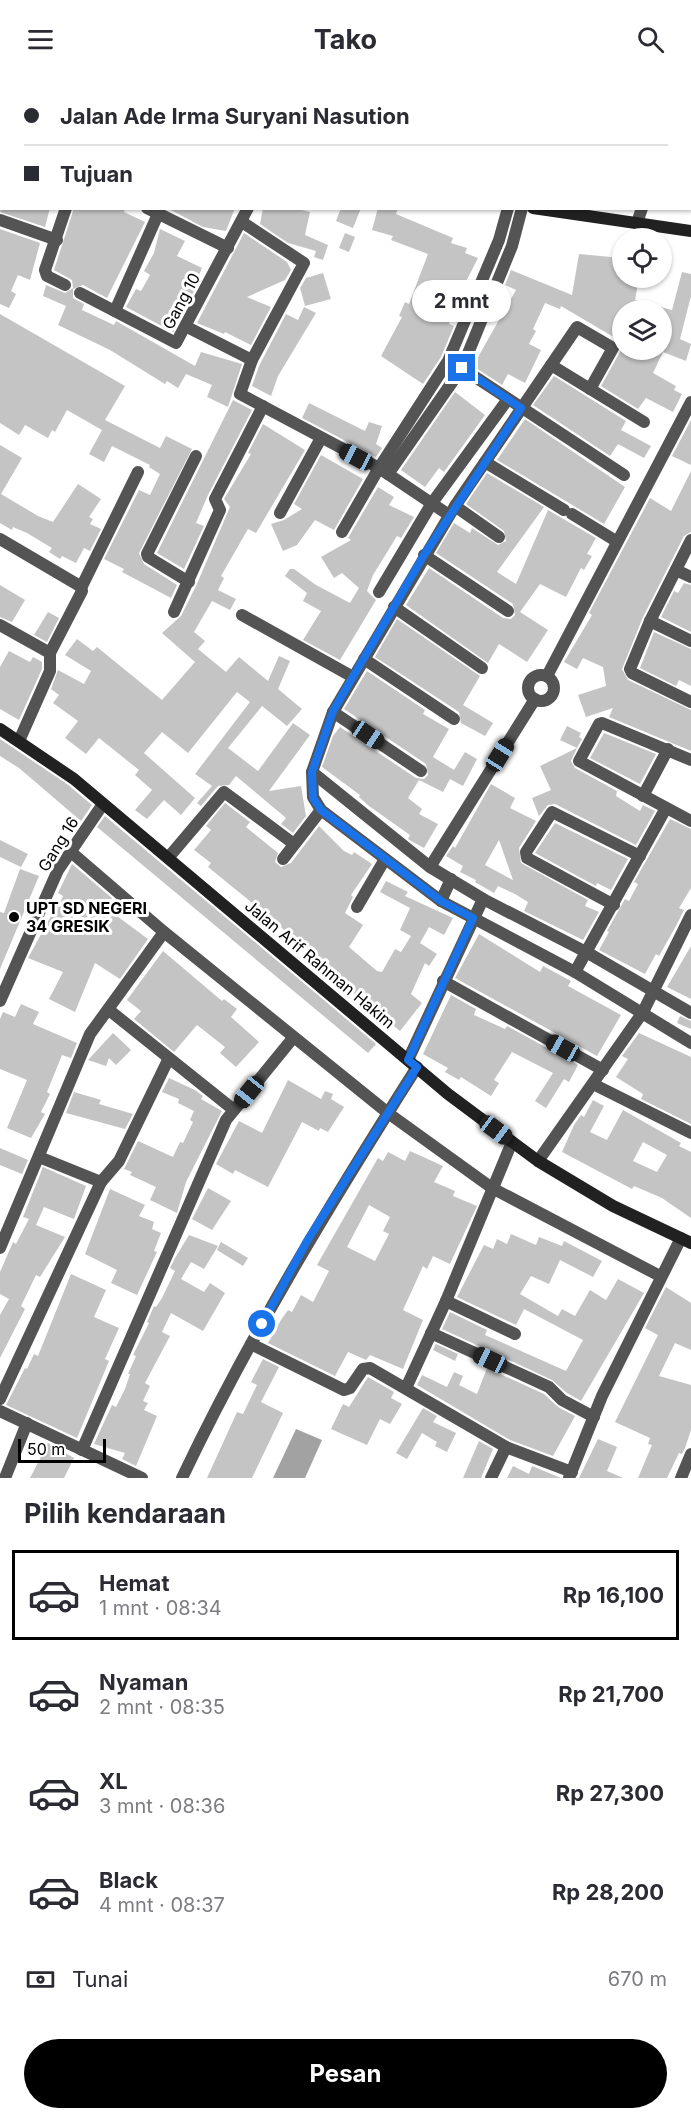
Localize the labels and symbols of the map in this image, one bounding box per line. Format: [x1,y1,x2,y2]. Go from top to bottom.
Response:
street label: Gang 10 [158,269,204,333]
callout: 2 mnt [412,281,512,323]
route end [448,354,475,381]
car [336,441,376,473]
car [348,717,388,753]
car [483,735,517,775]
street label: Gang 16 [33,813,83,875]
street label: Jalan Arif Rahman Hakim [241,895,399,1033]
place label: UPT SD NEGERI 34 GRESIK [26,898,147,936]
marker: UPT SD NEGERI 34 GRESIK [7,910,21,924]
car [543,1031,583,1065]
car [231,1072,267,1112]
car [476,1112,516,1148]
route start [248,1310,275,1337]
car [470,1344,510,1376]
scale bar [18,1436,106,1464]

